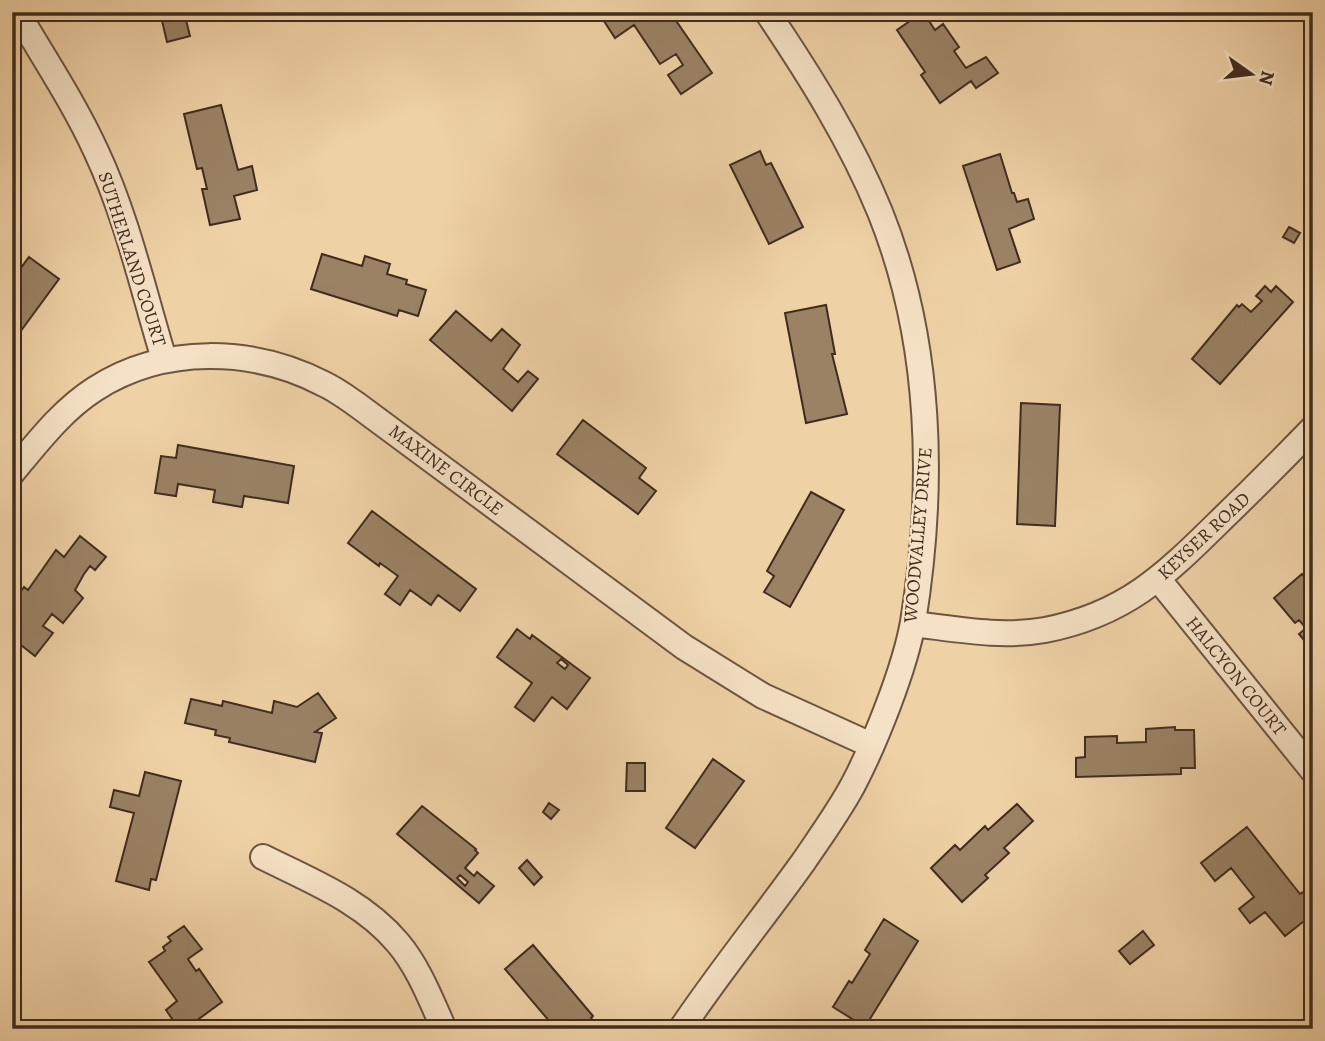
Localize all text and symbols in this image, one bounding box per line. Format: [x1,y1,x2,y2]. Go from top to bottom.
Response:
north arrow [1216,38,1286,108]
text: N [1252,68,1281,88]
street label: SUTHERLAND COURT [91,168,173,350]
street label: MAXINE CIRCLE [383,418,509,522]
street label: WOODVALLEY DRIVE [897,446,939,625]
street label: KEYSER ROAD [1152,486,1256,586]
street label: HALCYON COURT [1180,611,1293,742]

